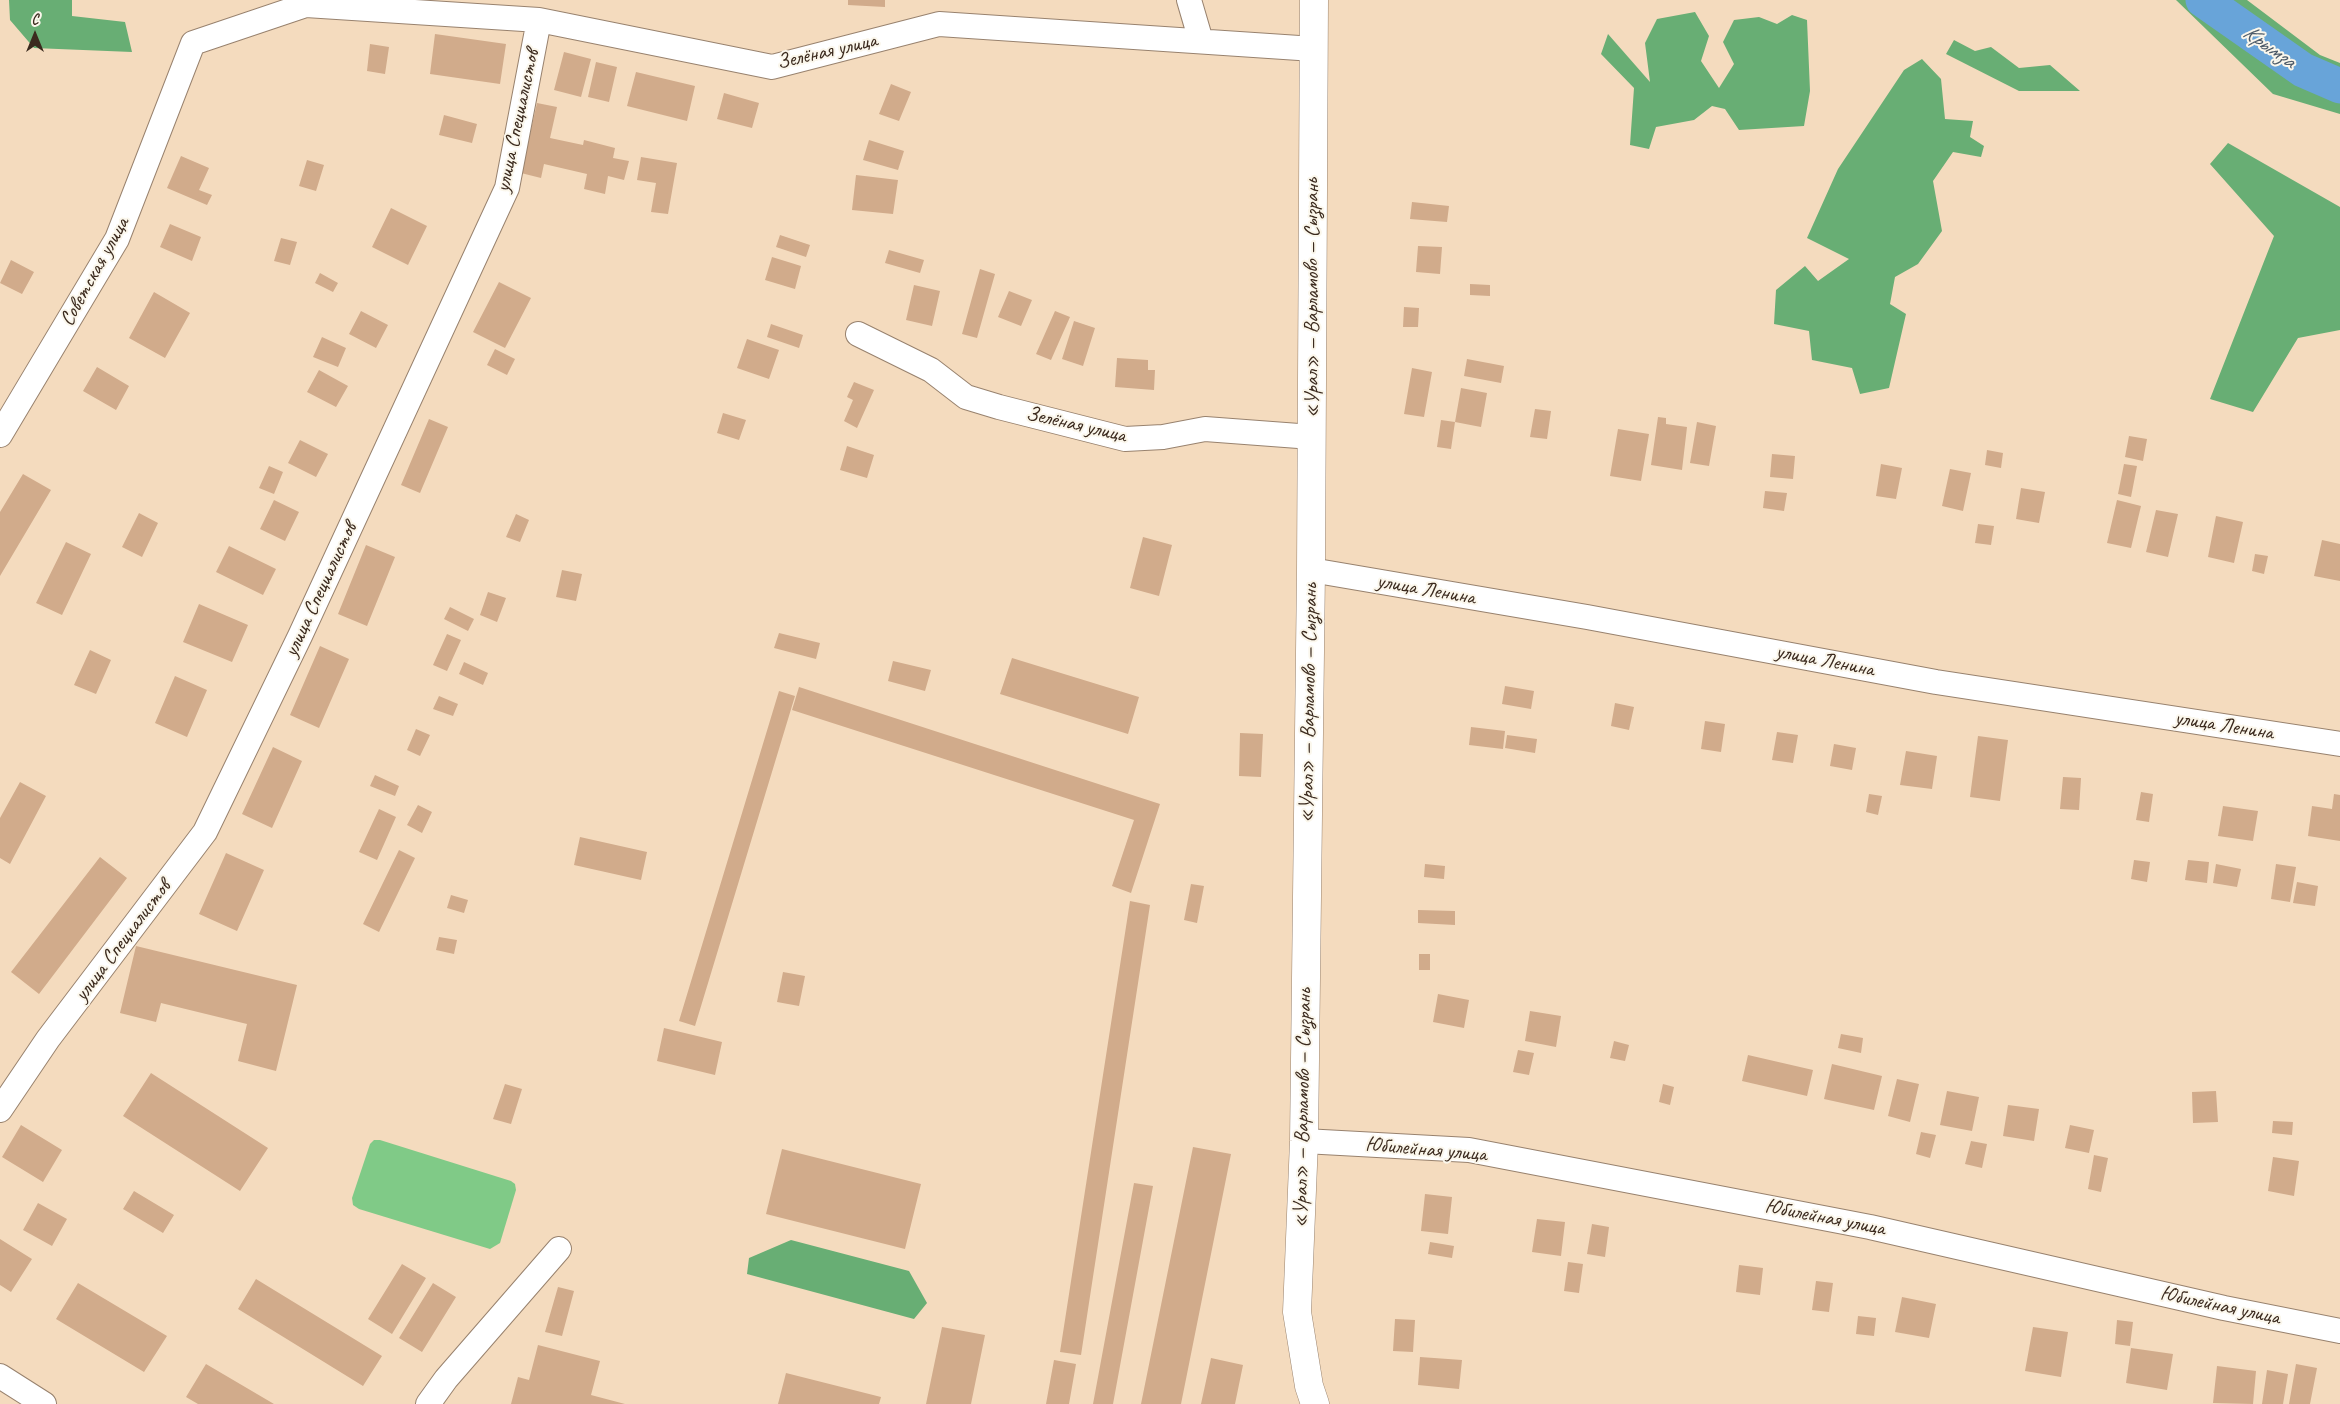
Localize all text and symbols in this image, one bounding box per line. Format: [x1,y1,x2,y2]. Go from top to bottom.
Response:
north arrow [10,10,60,60]
text: С [32,11,38,28]
water label: Крымза [2238,20,2300,74]
street label: Зелёная улица [774,28,880,76]
street label: улица Специалистов [491,47,545,195]
street label: «Урал» — Варламово — Сызрань [1299,178,1325,418]
street label: Советская улица [55,213,135,331]
street label: Зелёная улица [1023,401,1129,449]
street label: улица Специалистов [279,519,363,661]
street label: улица Ленина [1375,569,1477,611]
street label: «Урал» — Варламово — Сызрань [1294,583,1324,823]
street label: улица Ленина [1774,639,1876,683]
street label: улица Ленина [2173,706,2275,746]
street label: улица Специалистов [69,875,177,1007]
street label: «Урал» — Варламово — Сызрань [1288,988,1318,1228]
street label: Юбилейная улица [1364,1132,1488,1168]
street label: Юбилейная улица [1763,1194,1887,1242]
street label: Юбилейная улица [2158,1281,2282,1331]

